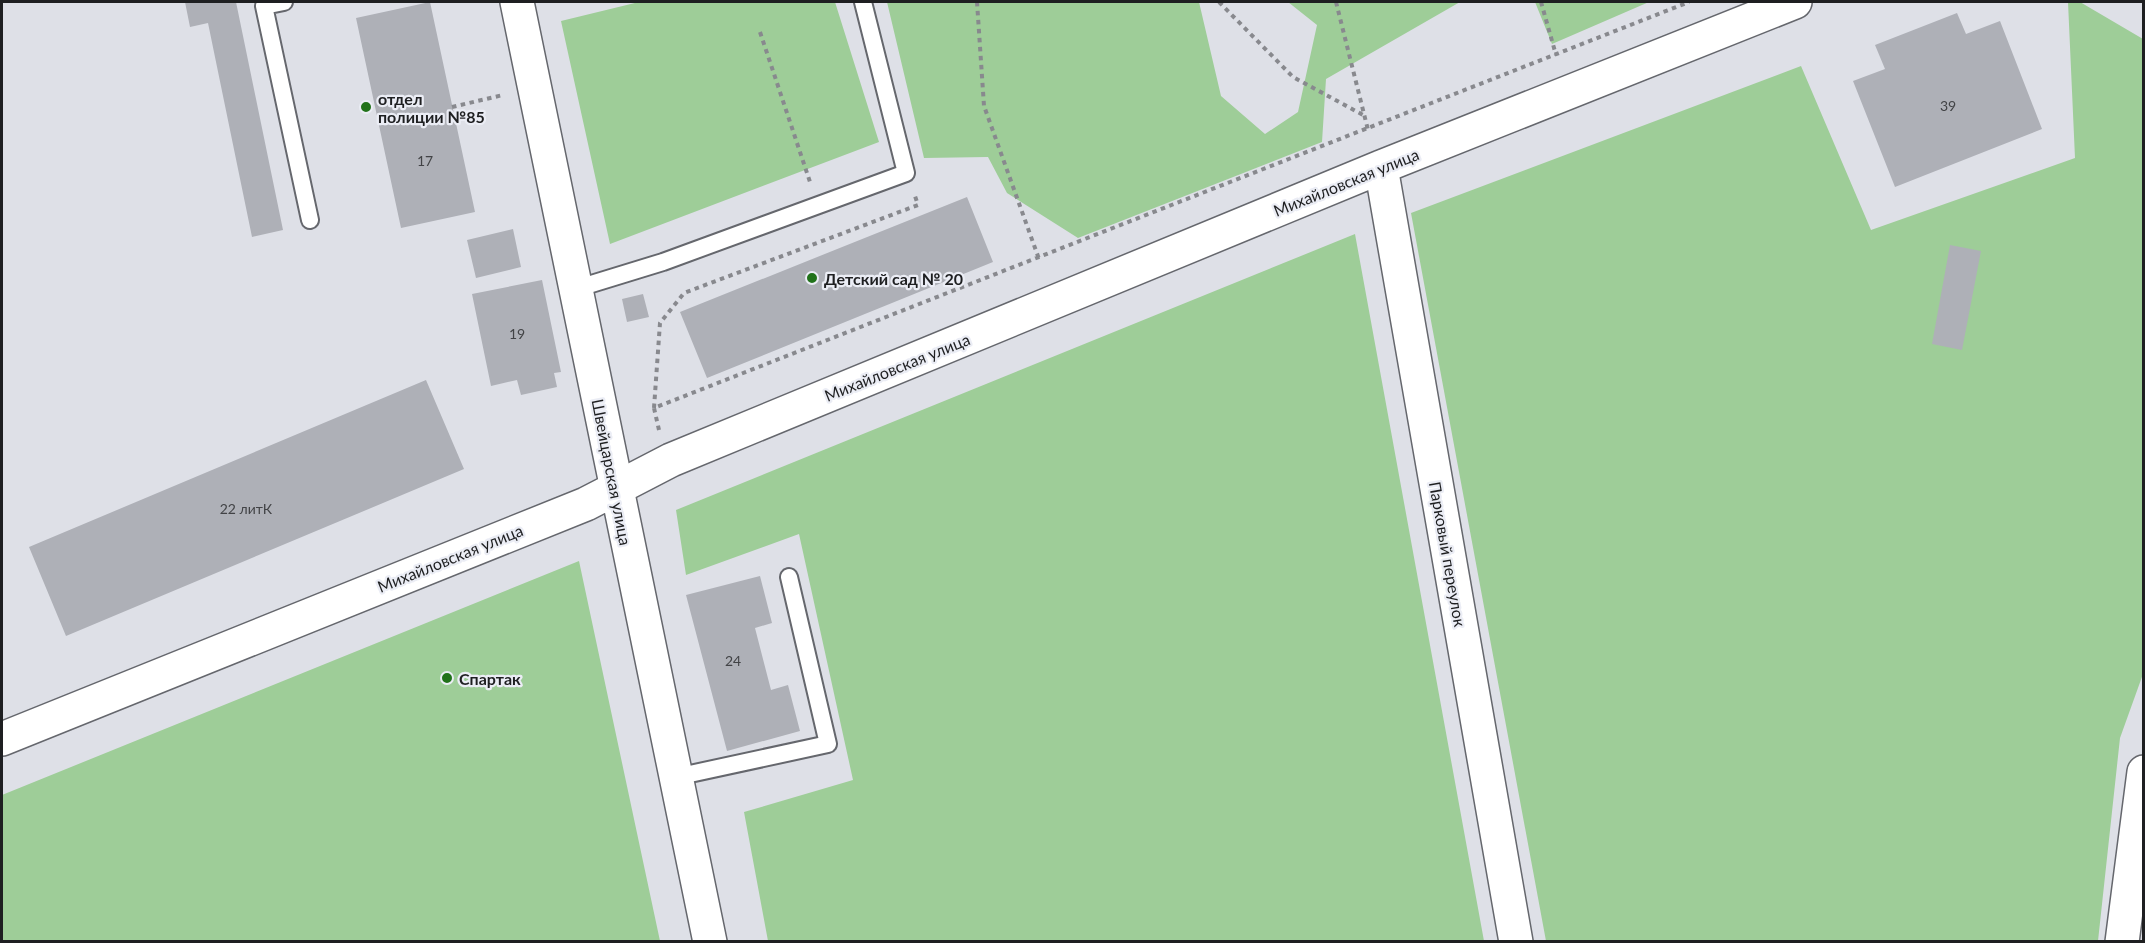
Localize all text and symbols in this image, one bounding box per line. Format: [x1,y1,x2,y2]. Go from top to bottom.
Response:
place label: отдел полиции №85 [378,89,485,126]
house number: 39 [1940,97,1956,114]
marker: отдел полиции №85 [359,100,373,114]
street label: Михайловская улица [1271,144,1421,220]
house number: 17 [417,152,433,169]
place label: Детский сад № 20 [824,269,963,288]
marker: Детский сад № 20 [805,271,819,285]
house number: 19 [509,325,525,342]
street label: Михайловская улица [822,329,972,405]
street label: Швейцарская улица [588,397,636,547]
street label: Парковый переулок [1426,480,1470,629]
house number: 22 литК [220,500,273,517]
street label: Михайловская улица [375,520,525,596]
house number: 24 [725,652,741,669]
place label: Спартак [459,669,521,688]
marker: Спартак [440,671,454,685]

